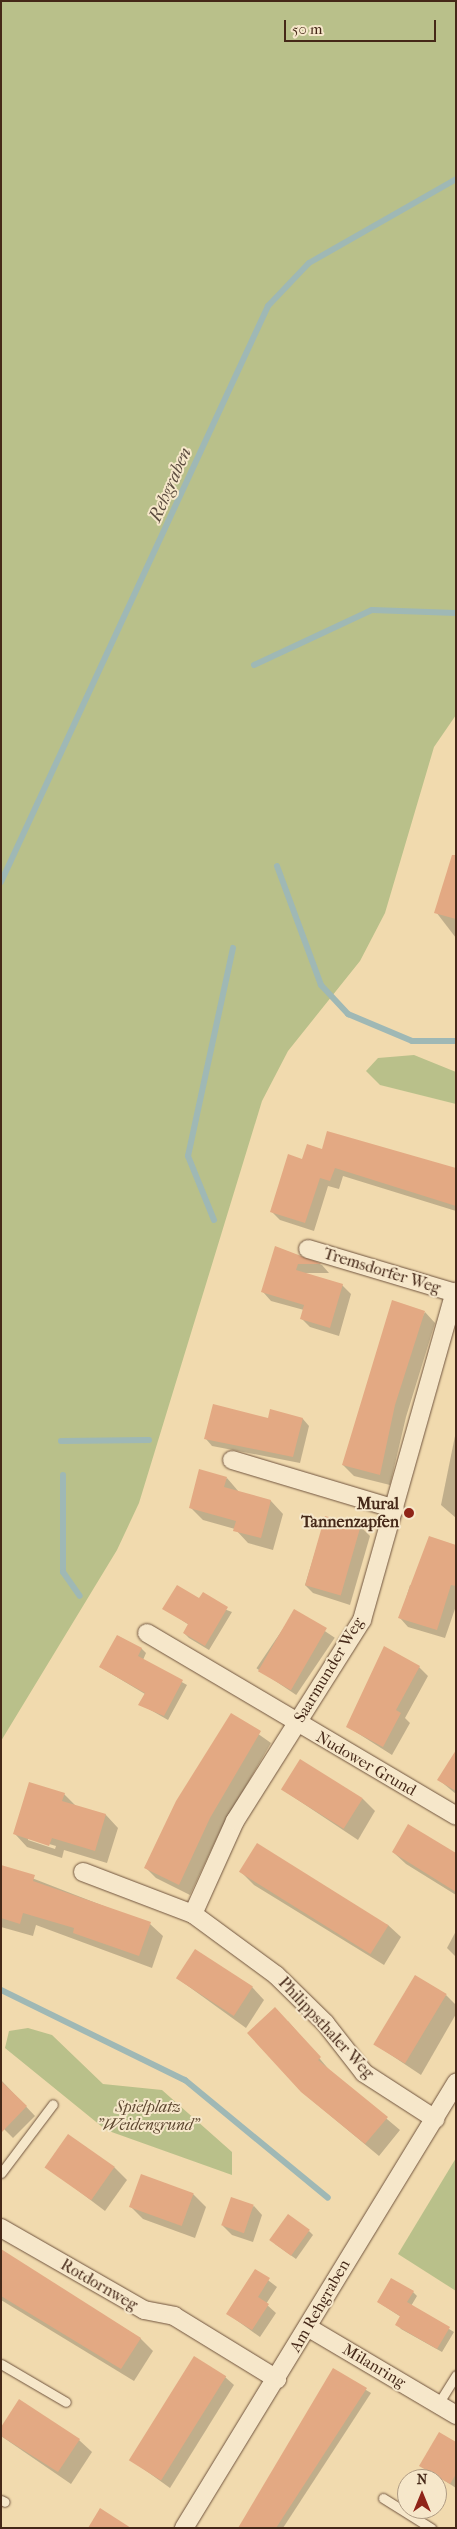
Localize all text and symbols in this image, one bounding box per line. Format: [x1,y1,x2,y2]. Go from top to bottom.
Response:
scale bar [287,10,440,42]
text: 50 m [292,20,322,38]
water label: Rehgraben [145,444,197,526]
street label: Tremsdorfer Weg [321,1244,443,1298]
place label: Mural Tannenzapfen [301,1494,399,1532]
marker: Mural Tannenzapfen [403,1507,415,1519]
street label: Saarmunder Weg [290,1614,368,1726]
street label: Nudower Grund [313,1728,419,1800]
street label: Philippsthaler Weg [274,1973,378,2083]
park label: Spielplatz "Weidengrund" [97,2097,199,2135]
street label: Rotdornweg [57,2255,141,2315]
street label: Am Rehgraben [286,2256,354,2356]
street label: Milanring [339,2340,409,2392]
north arrow [397,2469,447,2519]
text: N [417,2471,427,2488]

